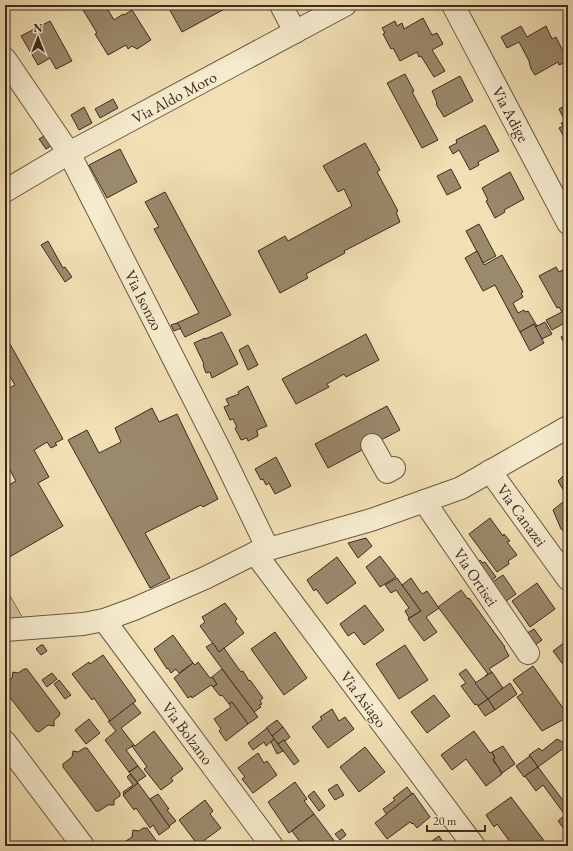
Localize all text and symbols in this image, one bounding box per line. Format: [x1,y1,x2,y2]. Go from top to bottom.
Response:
north arrow [18,18,58,58]
text: N [34,21,43,35]
street label: Via Aldo Moro [128,66,220,129]
street label: Via Adige [487,83,534,146]
street label: Via Isonzo [119,267,168,334]
street label: Via Canazei [492,480,551,551]
street label: Via Ortisei [448,544,503,610]
street label: Via Asiago [336,667,392,732]
street label: Via Bolzano [157,698,218,769]
scale bar [427,807,485,833]
text: 20 m [433,813,457,829]

